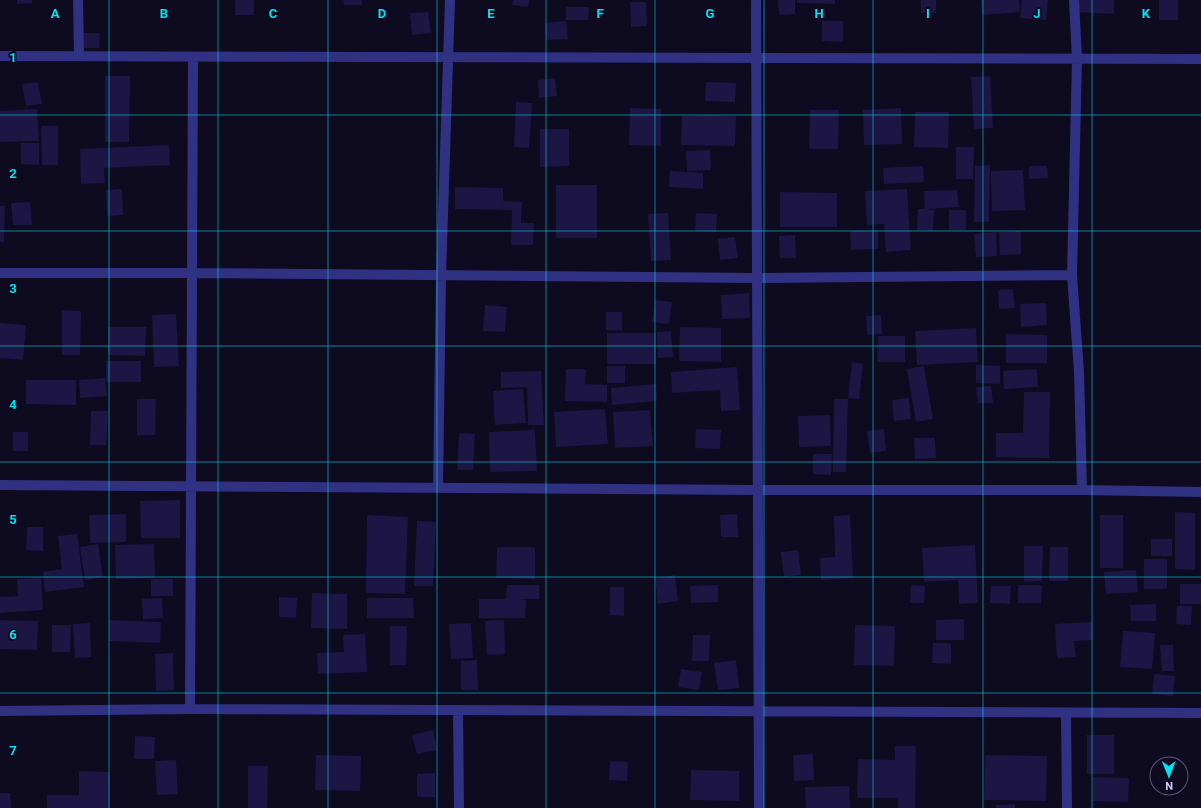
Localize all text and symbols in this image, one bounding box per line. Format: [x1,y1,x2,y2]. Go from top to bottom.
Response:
text: A [51,6,60,21]
text: B [160,6,168,21]
text: C [269,6,278,21]
text: D [378,6,386,21]
text: E [487,6,495,21]
text: F [596,6,604,21]
text: G [706,6,715,21]
text: H [814,6,824,21]
text: I [926,6,930,21]
text: J [1033,6,1041,21]
text: K [1142,6,1151,21]
text: 1 [9,50,17,65]
text: 2 [9,166,17,181]
text: 3 [9,281,17,296]
text: 4 [9,397,17,412]
text: 5 [9,512,17,527]
text: 6 [9,627,17,642]
text: 7 [9,743,17,758]
north arrow [1149,756,1189,796]
text: N [1165,779,1173,792]

